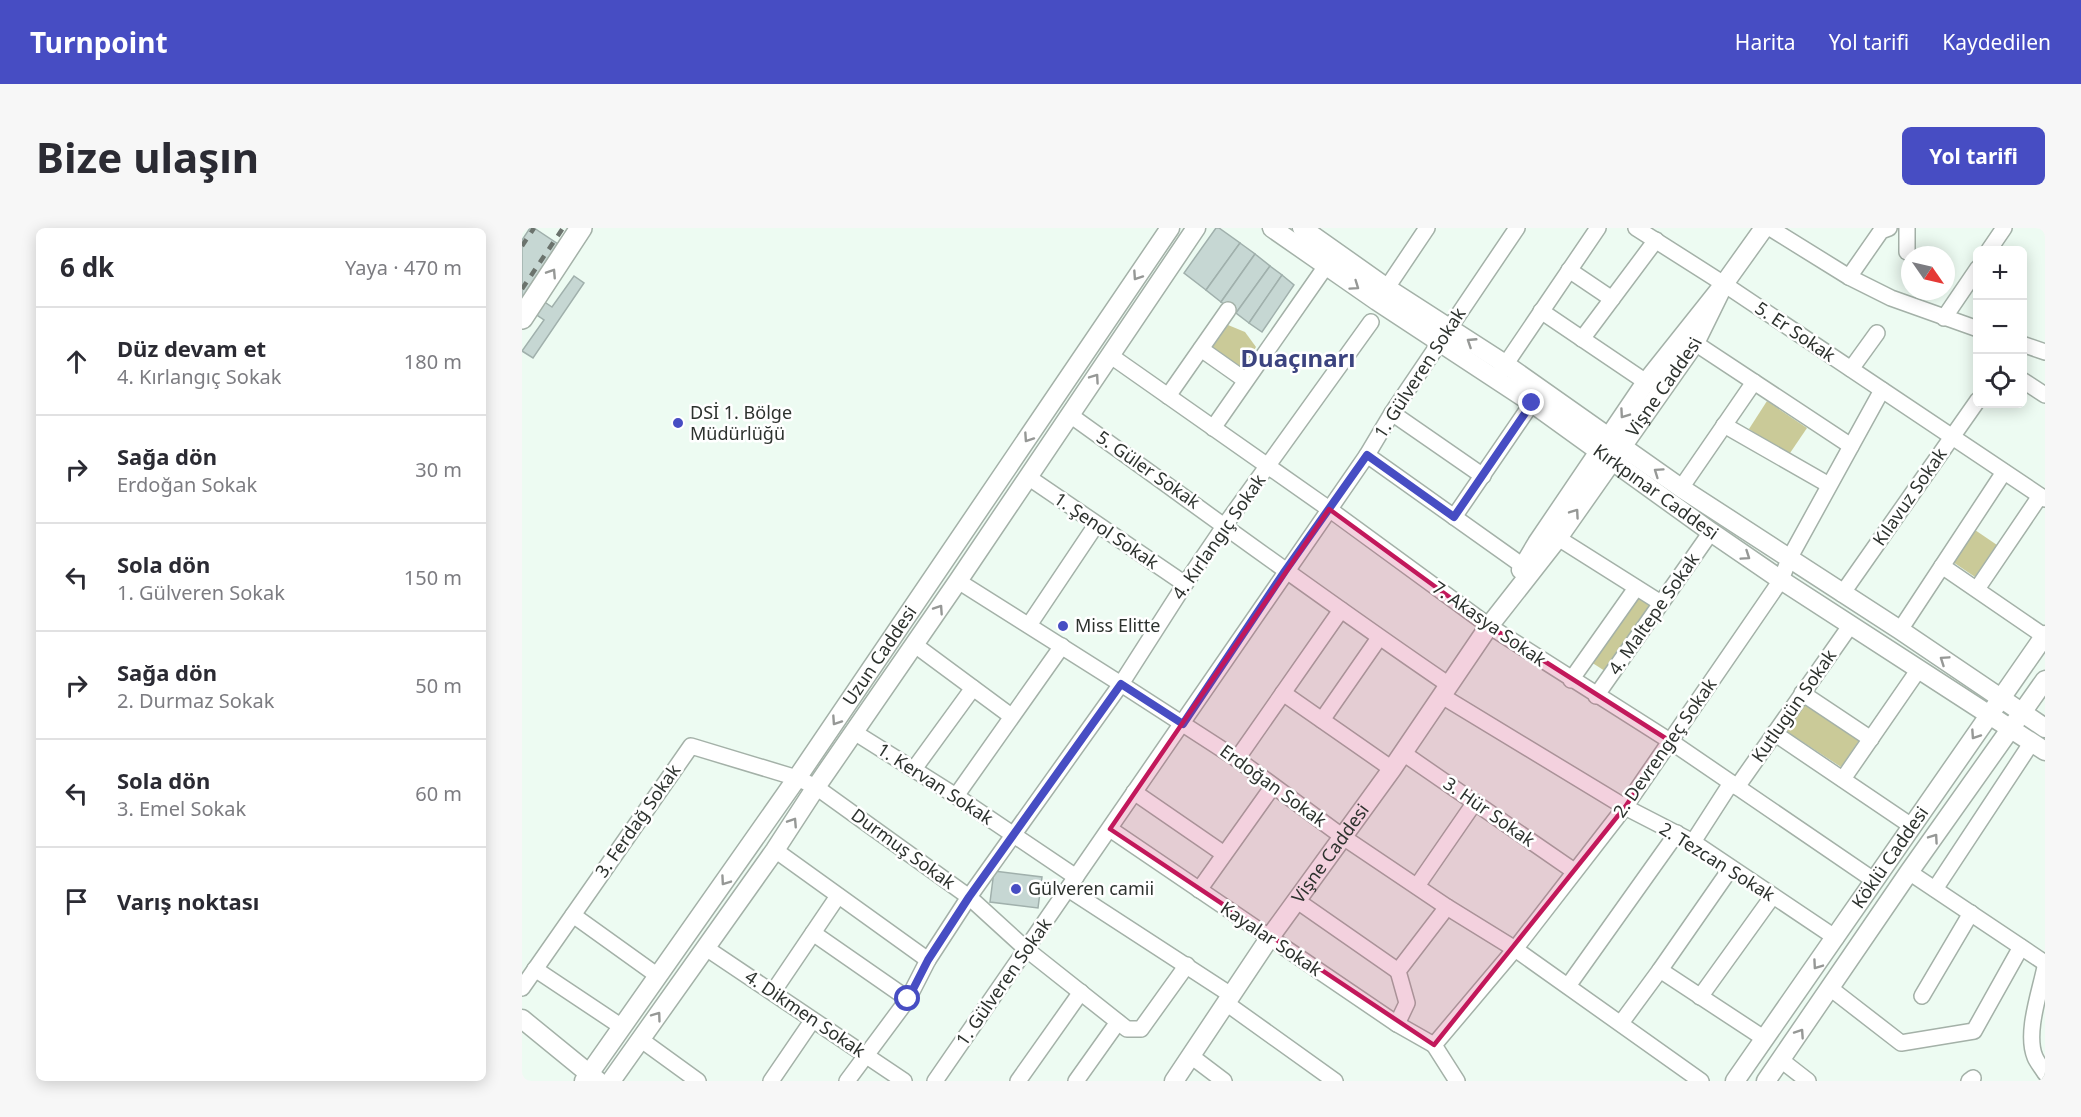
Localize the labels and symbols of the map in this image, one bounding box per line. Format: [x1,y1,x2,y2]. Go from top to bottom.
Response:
north arrow [1901,246,1955,300]
one-way arrow [544,269,556,279]
one-way arrow [1134,270,1145,281]
one-way arrow [1348,279,1359,290]
street label: 5. Er Sokak [1751,295,1841,367]
street label: 1. Gülveren Sokak [1368,302,1471,442]
street label: Vişne Caddesi [1620,333,1707,441]
one-way arrow [1467,338,1478,349]
district label: Duaçınarı [1241,341,1355,374]
one-way arrow [1088,374,1099,385]
route end [1518,389,1544,415]
place label: DSİ 1. Bölge Müdürlüğü [690,400,792,445]
one-way arrow [1620,407,1631,418]
marker: DSİ 1. Bölge Müdürlüğü [671,416,685,430]
street label: 5. Güler Sokak [1092,425,1205,514]
one-way arrow [1024,431,1035,442]
street label: Kırkpınar Caddesi [1589,438,1724,545]
street label: Kılavuz Sokak [1867,443,1952,550]
one-way arrow [1654,468,1665,479]
street label: 4. Kırlangıç Sokak [1166,469,1271,604]
street label: 1. Şenol Sokak [1050,486,1164,574]
one-way arrow [1568,509,1579,520]
street label: 4. Maltepe Sokak [1602,547,1704,679]
one-way arrow [1739,549,1750,560]
street label: 7. Akasya Sokak [1428,575,1552,672]
street label: Uzun Caddesi [837,601,921,710]
one-way arrow [932,605,943,616]
place label: Miss Elitte [1075,613,1160,637]
marker: Miss Elitte [1056,619,1070,633]
street label: Kutlugün Sokak [1745,644,1841,767]
one-way arrow [1940,656,1951,667]
street label: 2. Devrengeç Sokak [1607,673,1722,822]
one-way arrow [832,714,843,725]
one-way arrow [1971,728,1982,739]
street label: 1. Kervan Sokak [873,737,998,830]
street label: Erdoğan Sokak [1216,738,1332,832]
street label: 3. Ferdağ Sokak [589,759,685,882]
street label: 3. Hür Sokak [1439,771,1540,852]
street label: Vişne Caddesi [1286,799,1374,908]
street label: Köklü Caddesi [1846,801,1933,913]
street label: Durmuş Sokak [847,802,961,894]
street label: 2. Tezcan Sokak [1655,816,1780,906]
one-way arrow [786,818,797,829]
one-way arrow [1927,833,1938,844]
one-way arrow [721,874,732,885]
place label: Gülveren camii [1028,876,1154,900]
marker: Gülveren camii [1009,882,1023,896]
street label: Kayalar Sokak [1216,895,1327,981]
street label: 1. Gülveren Sokak [950,912,1057,1050]
one-way arrow [1813,958,1824,969]
street label: 4. Dikmen Sokak [741,964,871,1063]
route start [894,985,920,1011]
one-way arrow [650,1012,661,1023]
one-way arrow [1792,1028,1803,1039]

